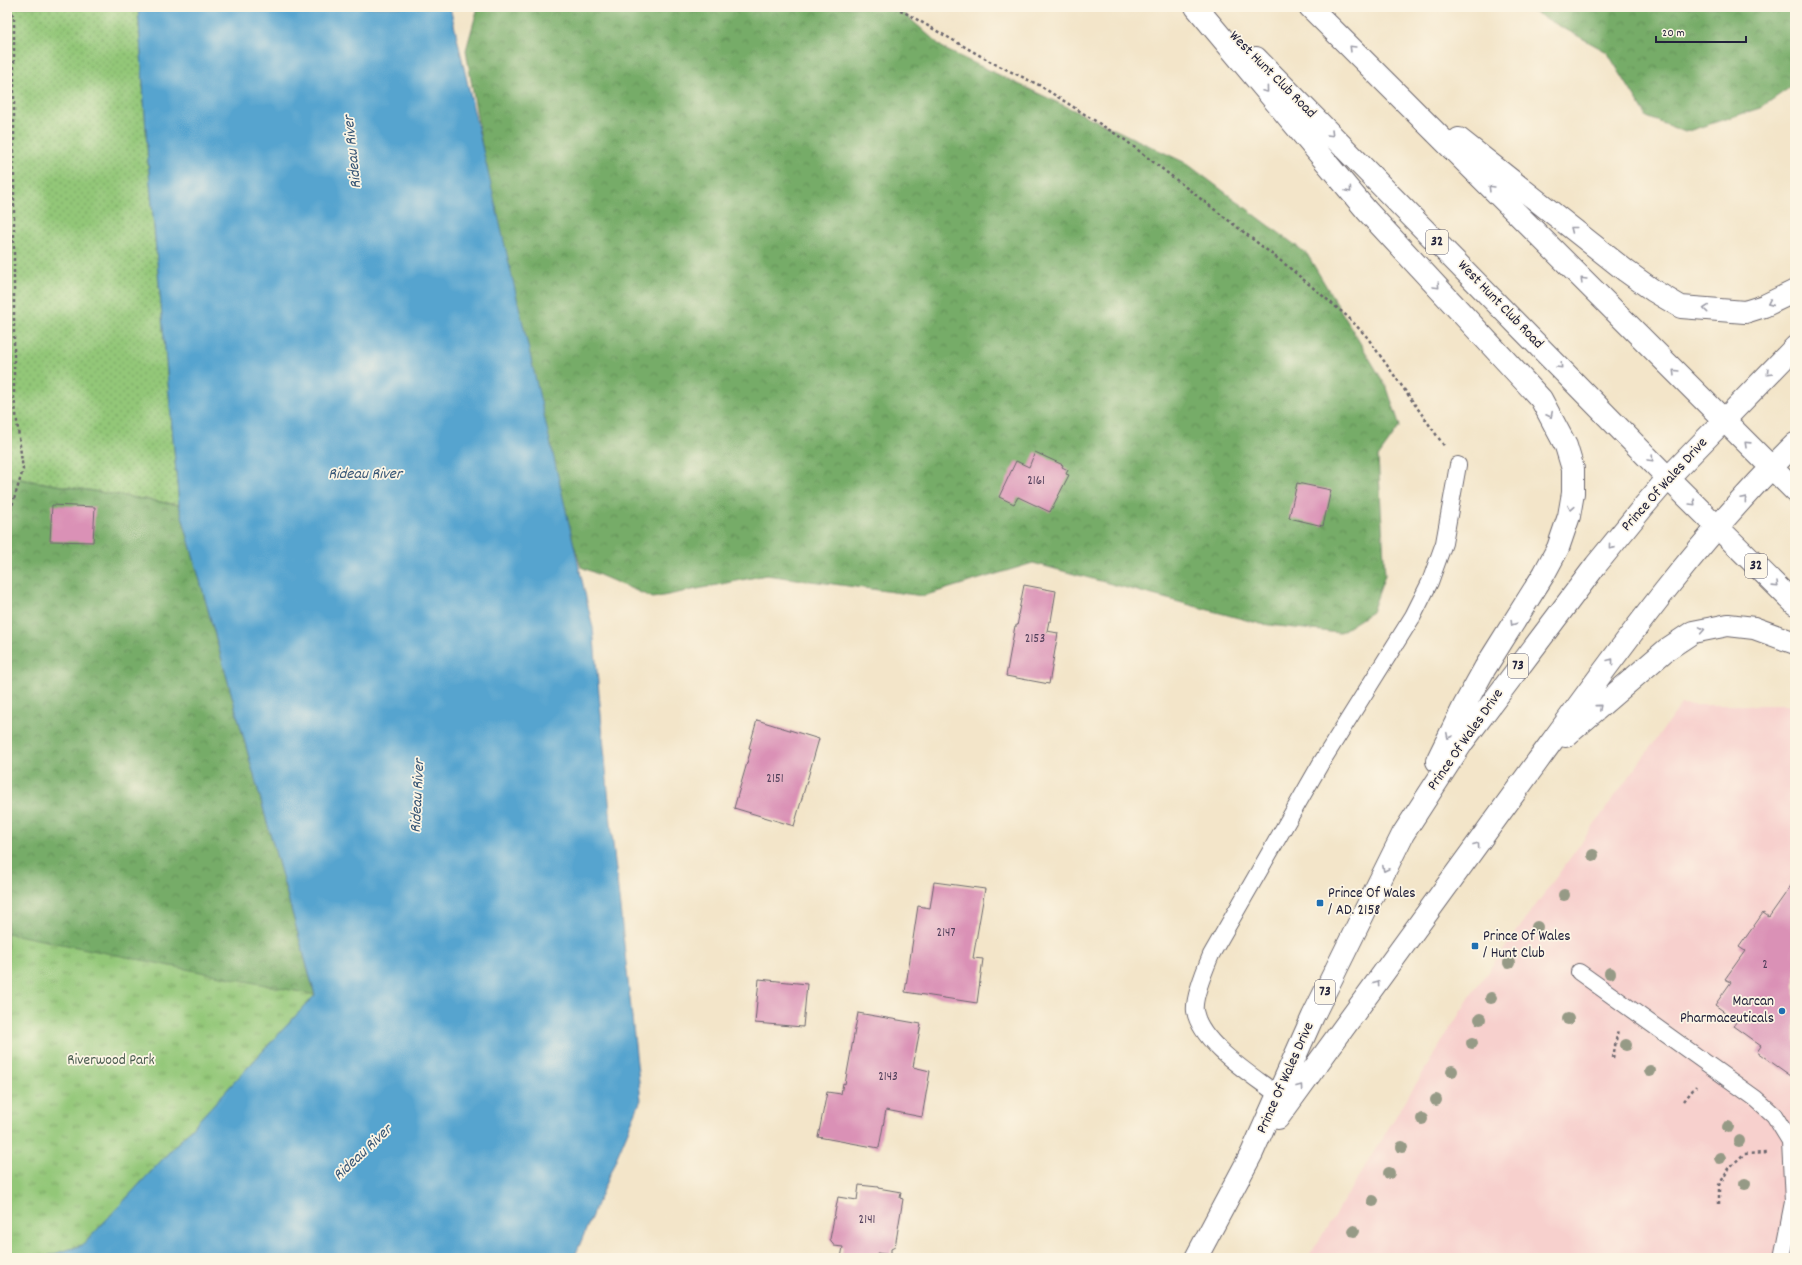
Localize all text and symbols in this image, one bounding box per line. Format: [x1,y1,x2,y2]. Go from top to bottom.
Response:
scale bar [1656,18,1746,44]
text: 20 m [1662,25,1685,42]
street label: West Hunt Club Road [1223,26,1321,124]
one-way arrow [1349,45,1356,53]
one-way arrow [1261,86,1268,93]
water label: Rideau River [337,112,368,190]
one-way arrow [1326,129,1334,137]
one-way arrow [1345,185,1352,193]
one-way arrow [1488,185,1496,193]
one-way arrow [1570,227,1577,234]
road number: 32 [1426,230,1448,254]
street label: West Hunt Club Road [1452,256,1548,354]
one-way arrow [1580,277,1588,285]
one-way arrow [1432,281,1440,289]
one-way arrow [1767,298,1775,306]
one-way arrow [1703,304,1709,313]
one-way arrow [1555,361,1563,369]
one-way arrow [1766,368,1774,376]
one-way arrow [1672,369,1680,377]
one-way arrow [1545,411,1552,418]
street label: Prince Of Wales Drive [1617,433,1714,537]
one-way arrow [1744,441,1752,449]
one-way arrow [1646,455,1653,462]
water label: Rideau River [328,463,404,486]
house number: 2161 [1027,472,1045,491]
one-way arrow [1739,496,1746,504]
one-way arrow [1688,498,1696,506]
one-way arrow [1567,505,1575,511]
one-way arrow [1608,543,1615,550]
road number: 32 [1745,554,1767,578]
one-way arrow [1771,580,1779,588]
one-way arrow [1510,619,1517,626]
one-way arrow [1699,626,1705,635]
house number: 2153 [1025,630,1045,649]
road number: 73 [1508,654,1528,678]
one-way arrow [1606,658,1613,665]
street label: Prince Of Wales Drive [1423,684,1510,795]
one-way arrow [1595,705,1602,712]
one-way arrow [1446,732,1454,739]
water label: Rideau River [405,757,432,833]
house number: 2151 [766,770,784,789]
one-way arrow [1472,842,1479,849]
one-way arrow [1383,865,1390,873]
place label: Prince Of Wales / AD. 2158 [1328,883,1416,922]
marker: Prince Of Wales / AD. 2158 [1315,898,1325,908]
house number: 2147 [937,924,955,943]
place label: Prince Of Wales / Hunt Club [1483,926,1571,965]
marker: Prince Of Wales / Hunt Club [1470,941,1480,951]
house number: 2 [1762,956,1768,975]
road number: 73 [1315,980,1335,1004]
one-way arrow [1372,980,1379,987]
place label: Marcan Pharmaceuticals [1680,991,1774,1030]
marker: Marcan Pharmaceuticals [1777,1006,1787,1016]
street label: Prince Of Wales Drive [1252,1018,1321,1137]
park label: Riverwood Park [67,1050,155,1072]
house number: 2143 [878,1068,898,1087]
one-way arrow [1295,1085,1302,1092]
water label: Rideau River [328,1118,399,1187]
house number: 2141 [859,1211,875,1230]

